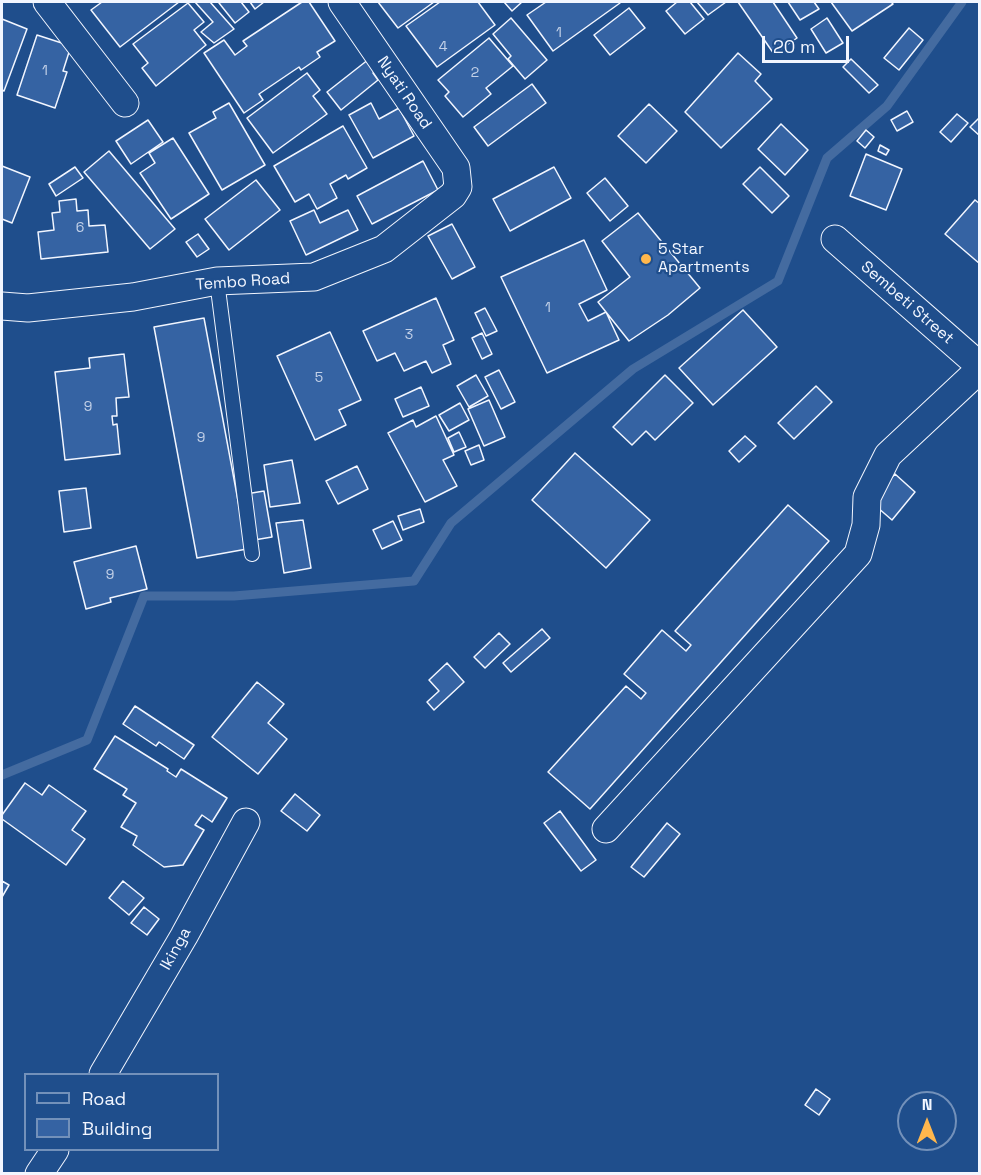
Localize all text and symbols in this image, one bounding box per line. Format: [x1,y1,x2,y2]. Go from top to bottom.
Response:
scale bar [765,24,852,62]
house number: 1 [556,25,562,41]
text: 20 m [773,35,816,58]
house number: 4 [439,39,447,55]
street label: Nyati Road [373,53,435,133]
house number: 1 [42,63,48,79]
house number: 2 [471,65,479,81]
house number: 6 [76,220,84,236]
place label: 5 Star Apartments [658,240,750,278]
marker: 5 Star Apartments [639,252,653,266]
street label: Sembeti Street [857,257,957,349]
street label: Tembo Road [195,269,291,295]
house number: 1 [545,300,551,316]
house number: 3 [405,327,413,343]
house number: 5 [315,370,323,386]
house number: 9 [84,399,92,415]
house number: 9 [197,430,205,446]
house number: 9 [106,567,114,583]
street label: Ikinga [157,924,195,974]
legend [24,1073,219,1151]
text: Road [82,1087,126,1110]
north arrow [897,1091,957,1151]
text: N [922,1094,932,1115]
text: Building [82,1117,152,1140]

